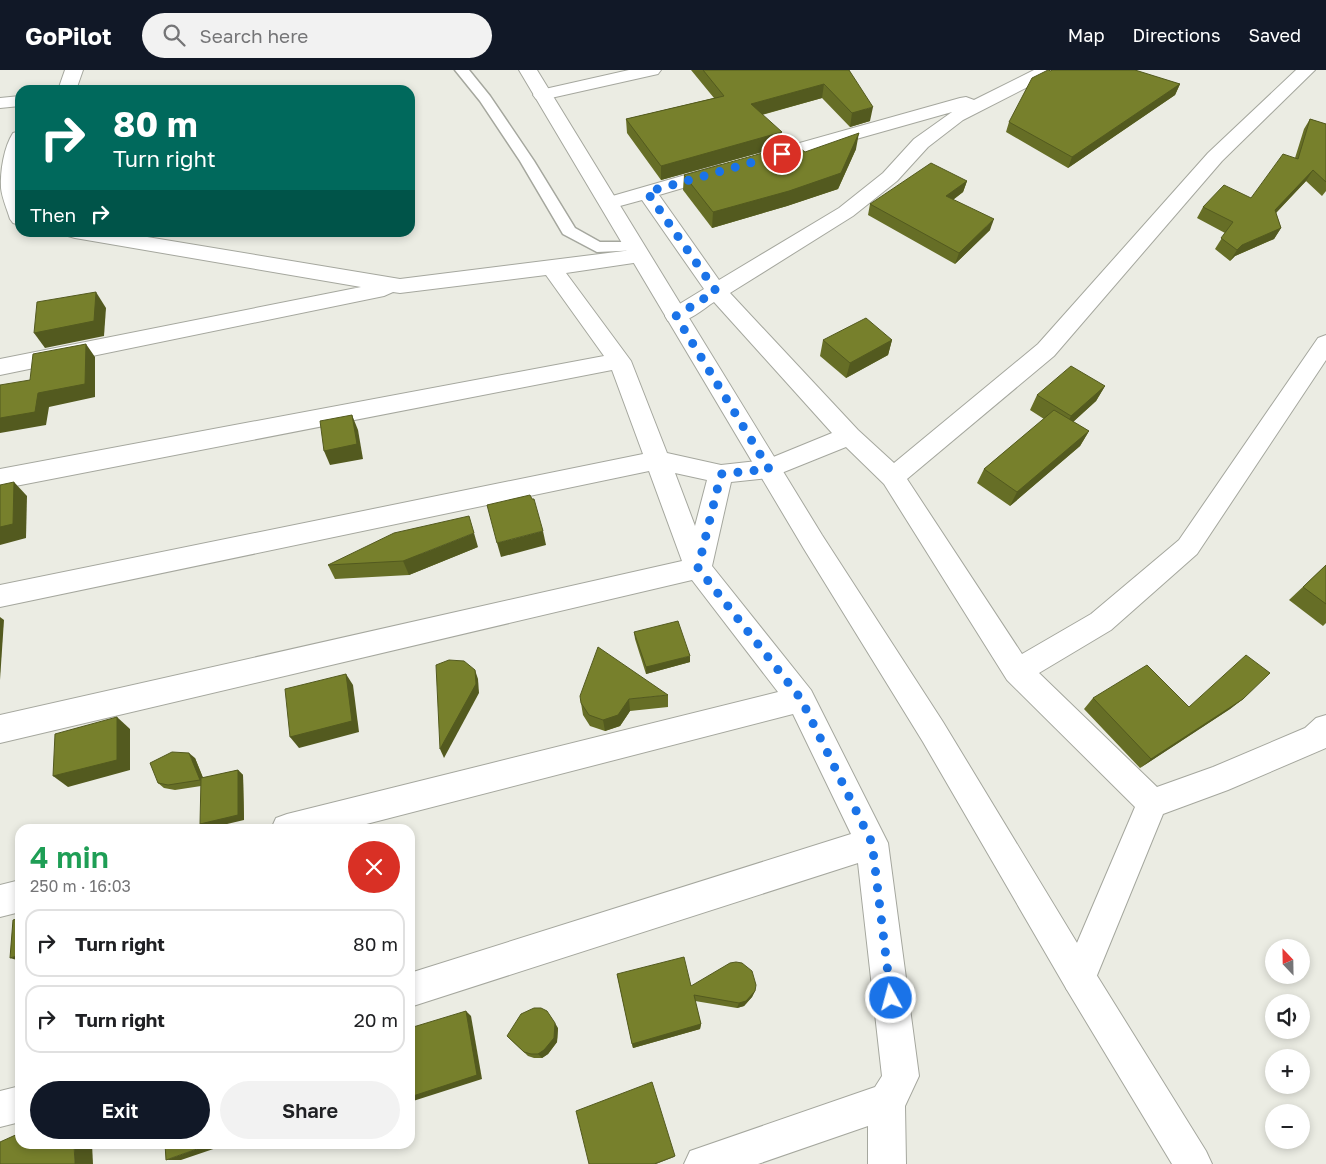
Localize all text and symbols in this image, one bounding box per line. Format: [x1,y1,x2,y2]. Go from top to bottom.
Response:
search box [142,13,492,58]
text: GoPilot [25,21,112,50]
icon: search [160,21,188,49]
text: Search here [200,24,308,47]
text: Map [1068,24,1104,46]
text: Directions [1132,24,1220,46]
text: Saved [1248,24,1301,46]
text: 80 m [113,103,198,145]
icon: right [30,105,95,170]
pin [761,133,803,175]
icon: arrive [768,140,796,168]
text: Turn right [113,145,216,172]
icon: right [86,200,114,228]
text: Then [30,203,76,226]
text: 4 min [30,839,109,875]
button: close [348,841,400,893]
text: 250 m · 16:03 [30,876,131,896]
icon: right [32,929,60,957]
text: Turn right [75,932,165,955]
text: 80 m [353,932,398,955]
north arrow [1265,939,1310,984]
map controls [1265,939,1310,1149]
position arrow [864,971,916,1023]
button: sound [1265,994,1310,1039]
icon: right [32,1005,60,1033]
text: Turn right [75,1008,165,1031]
text: 20 m [354,1008,398,1031]
button: + [1265,1049,1310,1094]
button: Exit [30,1081,210,1139]
button: Share [220,1081,400,1139]
button: − [1265,1104,1310,1149]

